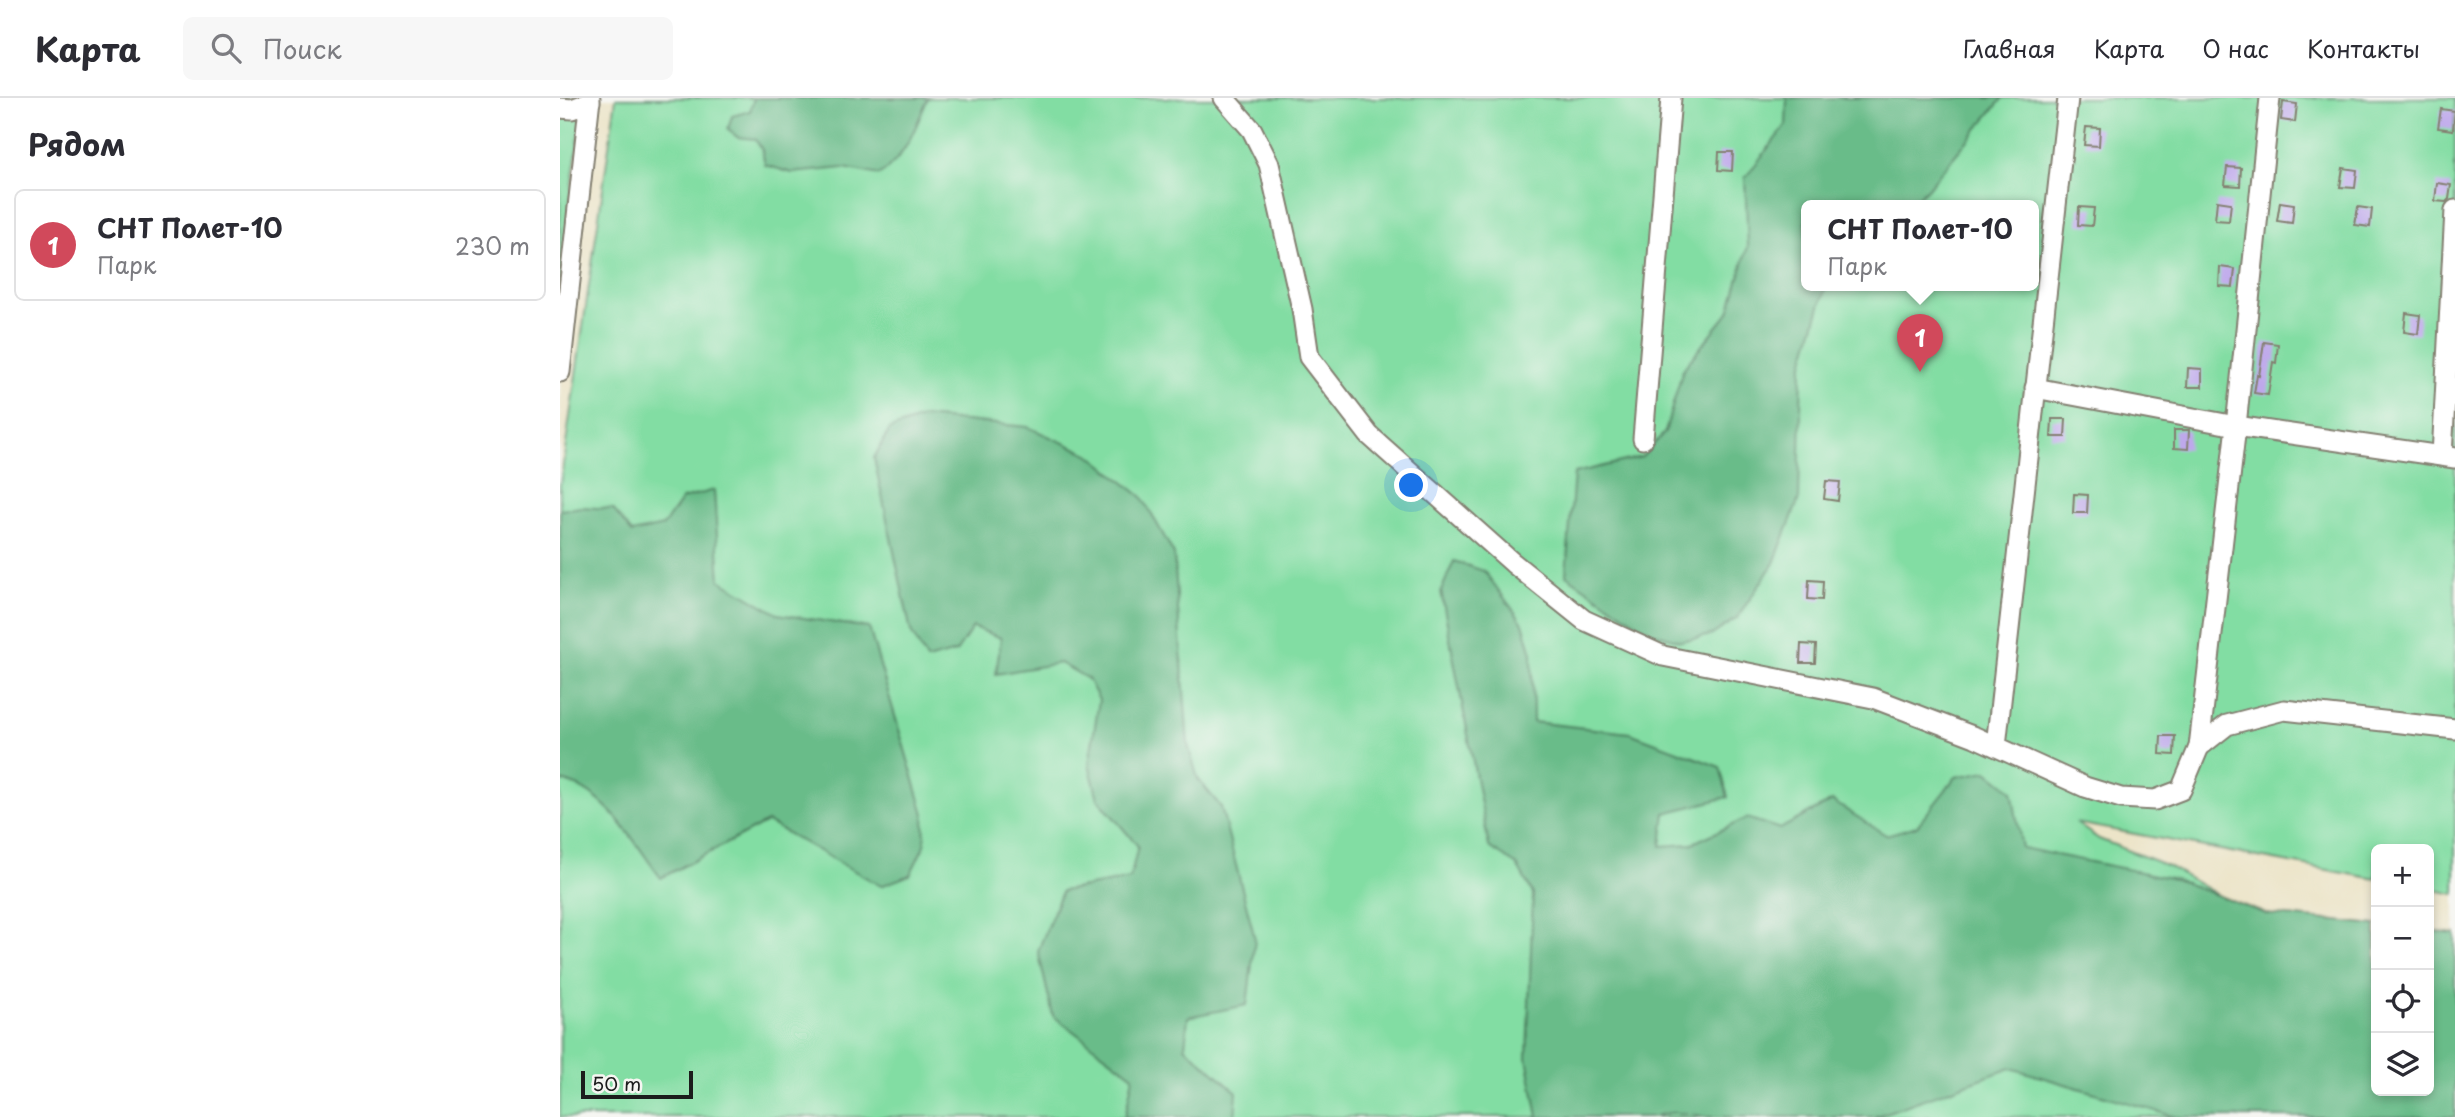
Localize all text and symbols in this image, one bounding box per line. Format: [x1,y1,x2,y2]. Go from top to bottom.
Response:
search box [183,17,673,80]
text: Карта [35,23,141,73]
icon: search [207,29,245,67]
text: Поиск [263,29,342,68]
text: Главная [1963,30,2056,66]
text: Карта [2094,30,2164,66]
text: О нас [2202,30,2269,66]
text: Контакты [2307,30,2420,66]
text: Рядом [28,121,126,166]
popup [1801,200,2039,291]
text: СНТ Полет-10 [97,208,282,247]
text: СНТ Полет-10 [1827,209,2013,248]
text: 1 [48,228,59,263]
text: 230 m [455,228,530,263]
text: Парк [97,247,156,282]
text: Парк [1827,248,1887,283]
pin: 1 [1897,314,1943,372]
your location [1394,468,1428,502]
map controls [2371,844,2434,1096]
button: + [2371,844,2434,907]
button: − [2371,907,2434,970]
button: locate [2371,970,2434,1033]
button: layers [2371,1033,2434,1096]
scale bar [581,1068,693,1100]
text: 50 m [592,1069,641,1097]

